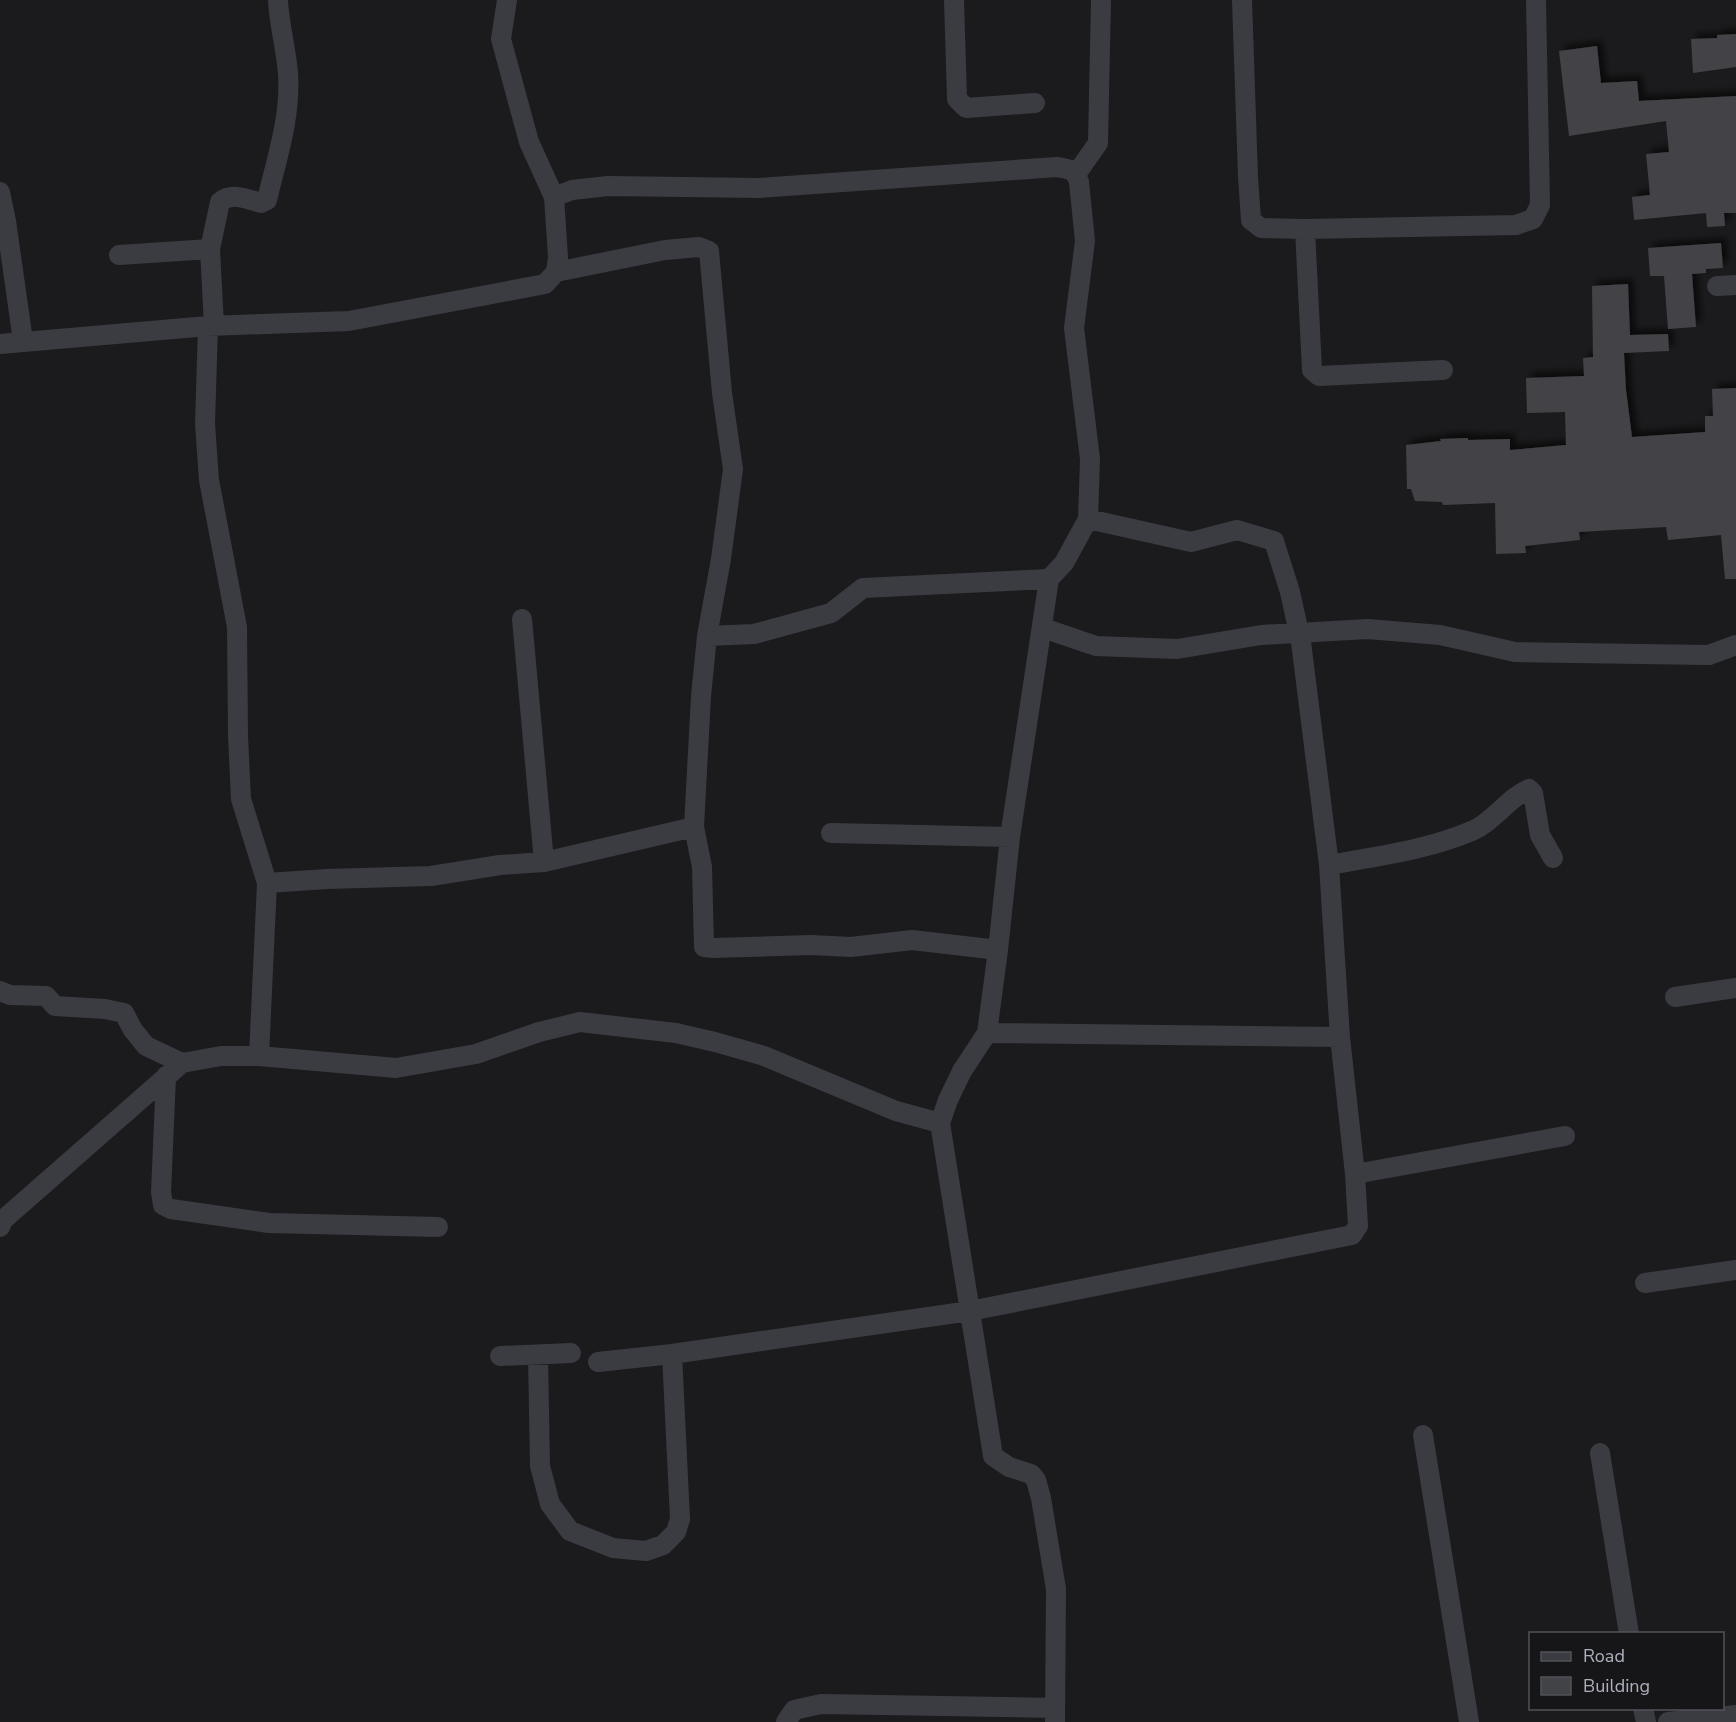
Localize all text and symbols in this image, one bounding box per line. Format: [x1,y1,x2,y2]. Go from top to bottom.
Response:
legend [1529,1632,1724,1710]
text: Road [1583,1644,1625,1668]
text: Building [1583,1674,1650,1698]

